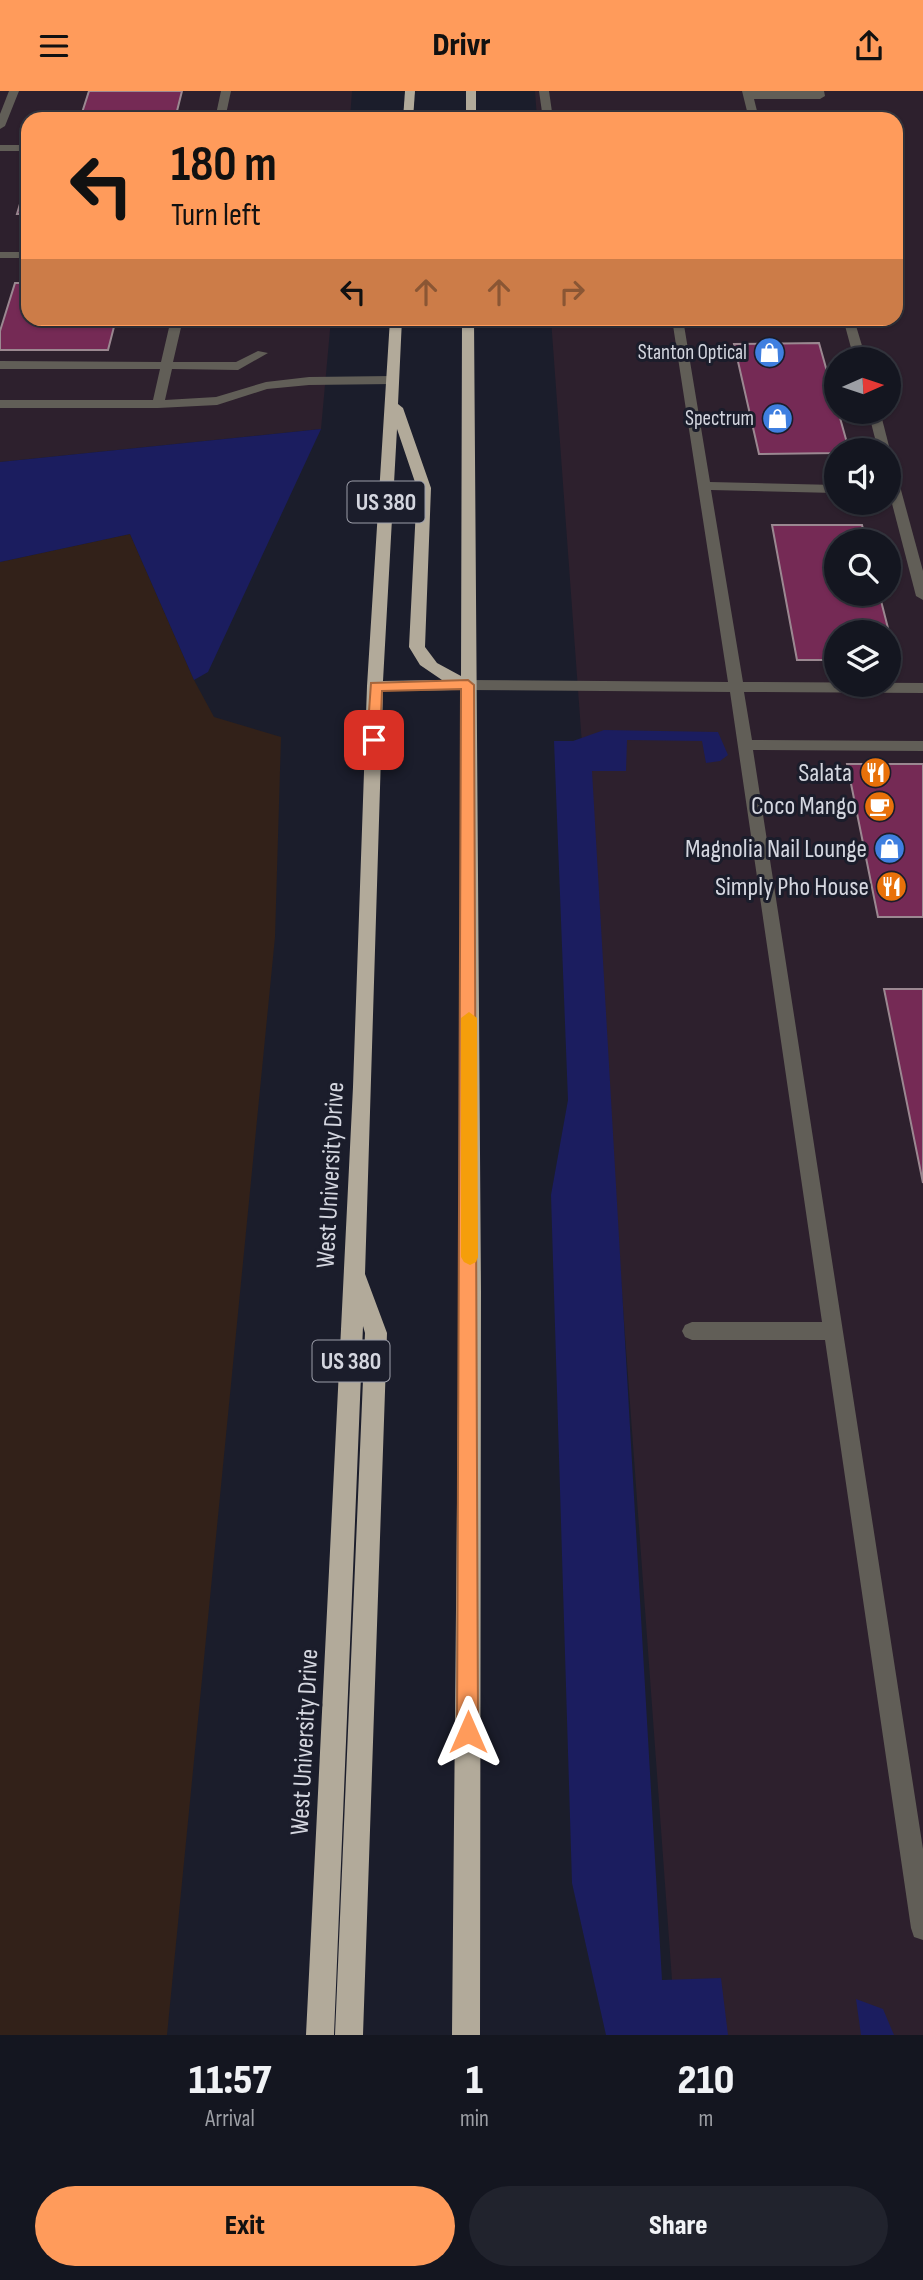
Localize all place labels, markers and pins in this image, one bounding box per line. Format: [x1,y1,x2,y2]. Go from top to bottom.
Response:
shop icon: Stanton Optical [753,335,787,369]
place label: Stanton Optical [638,340,747,365]
shop icon: Spectrum [760,401,794,435]
place label: Spectrum [685,406,754,431]
pin [344,710,404,770]
restaurant icon: Salata [858,756,892,790]
place label: Salata [798,758,852,789]
cafe icon: Coco Mango [863,789,897,823]
place label: Coco Mango [751,791,857,822]
shop icon: Magnolia Nail Lounge [873,832,907,866]
place label: Magnolia Nail Lounge [685,834,867,865]
restaurant icon: Simply Pho House [875,870,909,904]
place label: Simply Pho House [715,872,869,903]

